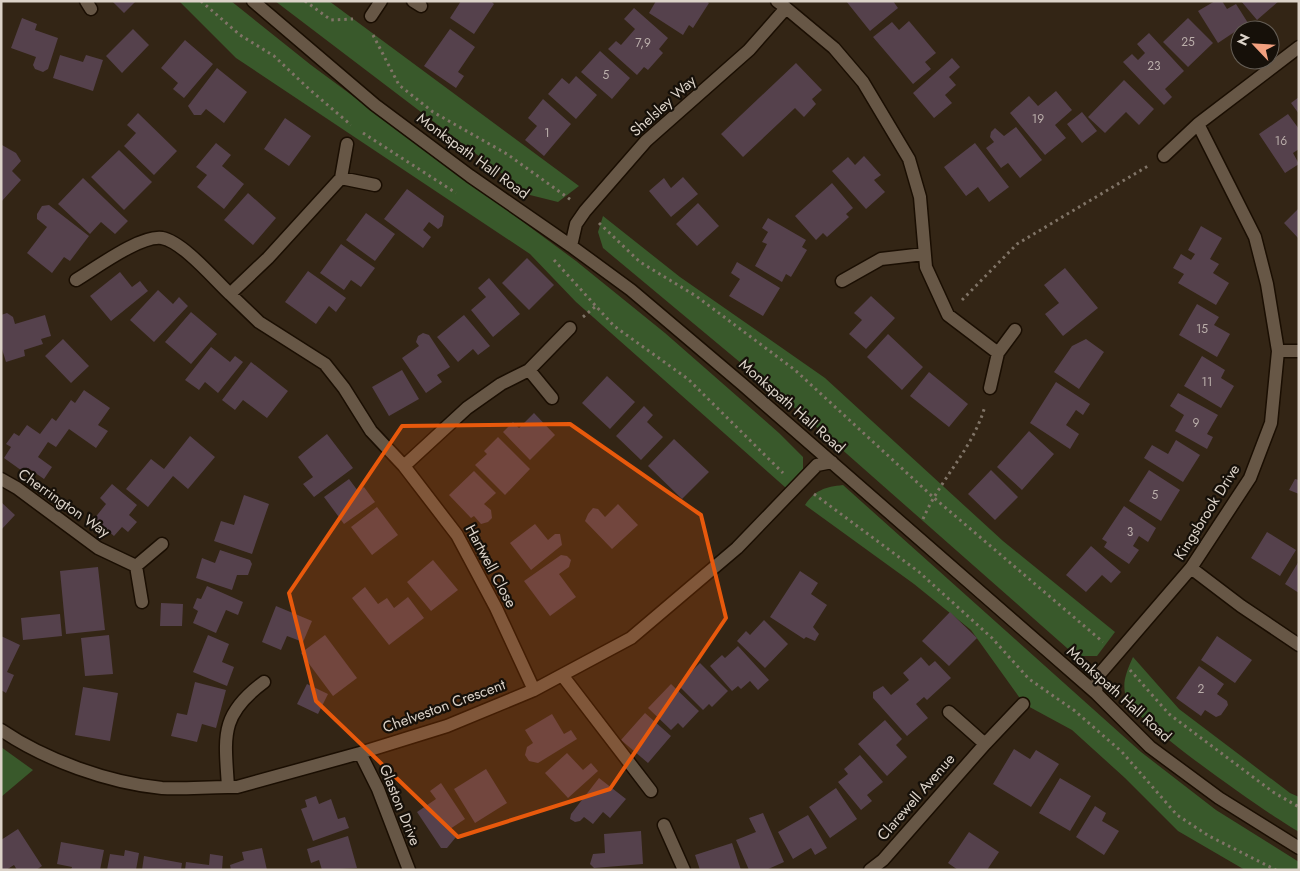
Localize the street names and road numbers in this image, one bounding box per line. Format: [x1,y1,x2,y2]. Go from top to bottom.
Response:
street label: Shelsley Way [625,70,701,142]
street label: Monkspath Hall Road [412,108,534,204]
street label: Monkspath Hall Road [734,354,850,458]
street label: Kingsbrook Drive [1169,460,1245,564]
street label: Cherrington Way [14,463,115,543]
street label: Hartwell Close [460,520,522,612]
street label: Monkspath Hall Road [1062,641,1176,747]
street label: Chelveston Crescent [380,673,509,738]
street label: Clarewell Avenue [872,748,960,845]
street label: Glaston Drive [374,761,426,849]

